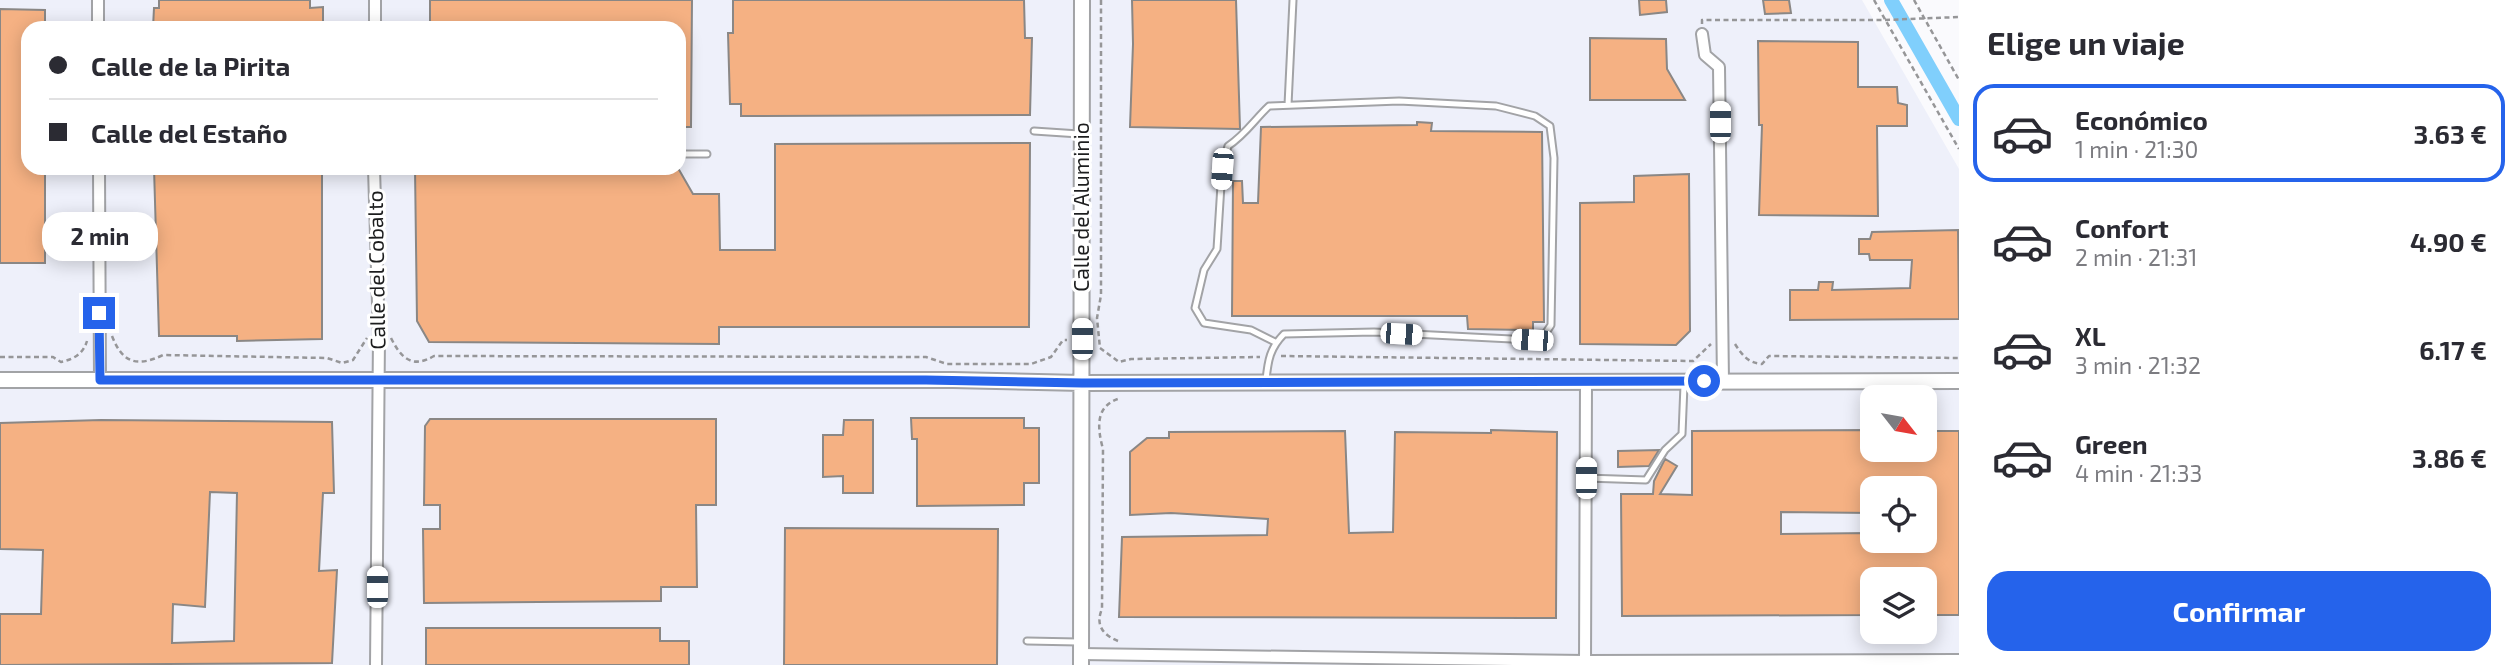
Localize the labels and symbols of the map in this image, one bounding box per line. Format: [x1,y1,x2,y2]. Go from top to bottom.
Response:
car [1710,101,1731,143]
street label: Calle del Aluminio [1068,122,1093,292]
car [1211,147,1234,191]
street label: Calle del Cobalto [362,190,389,350]
callout: 2 min [41,212,157,260]
route end [83,297,115,329]
car [1072,318,1093,360]
car [1380,322,1423,346]
car [1511,328,1554,352]
route start [1688,365,1720,397]
north arrow [1860,385,1937,462]
car [1576,457,1597,499]
car [367,566,388,608]

